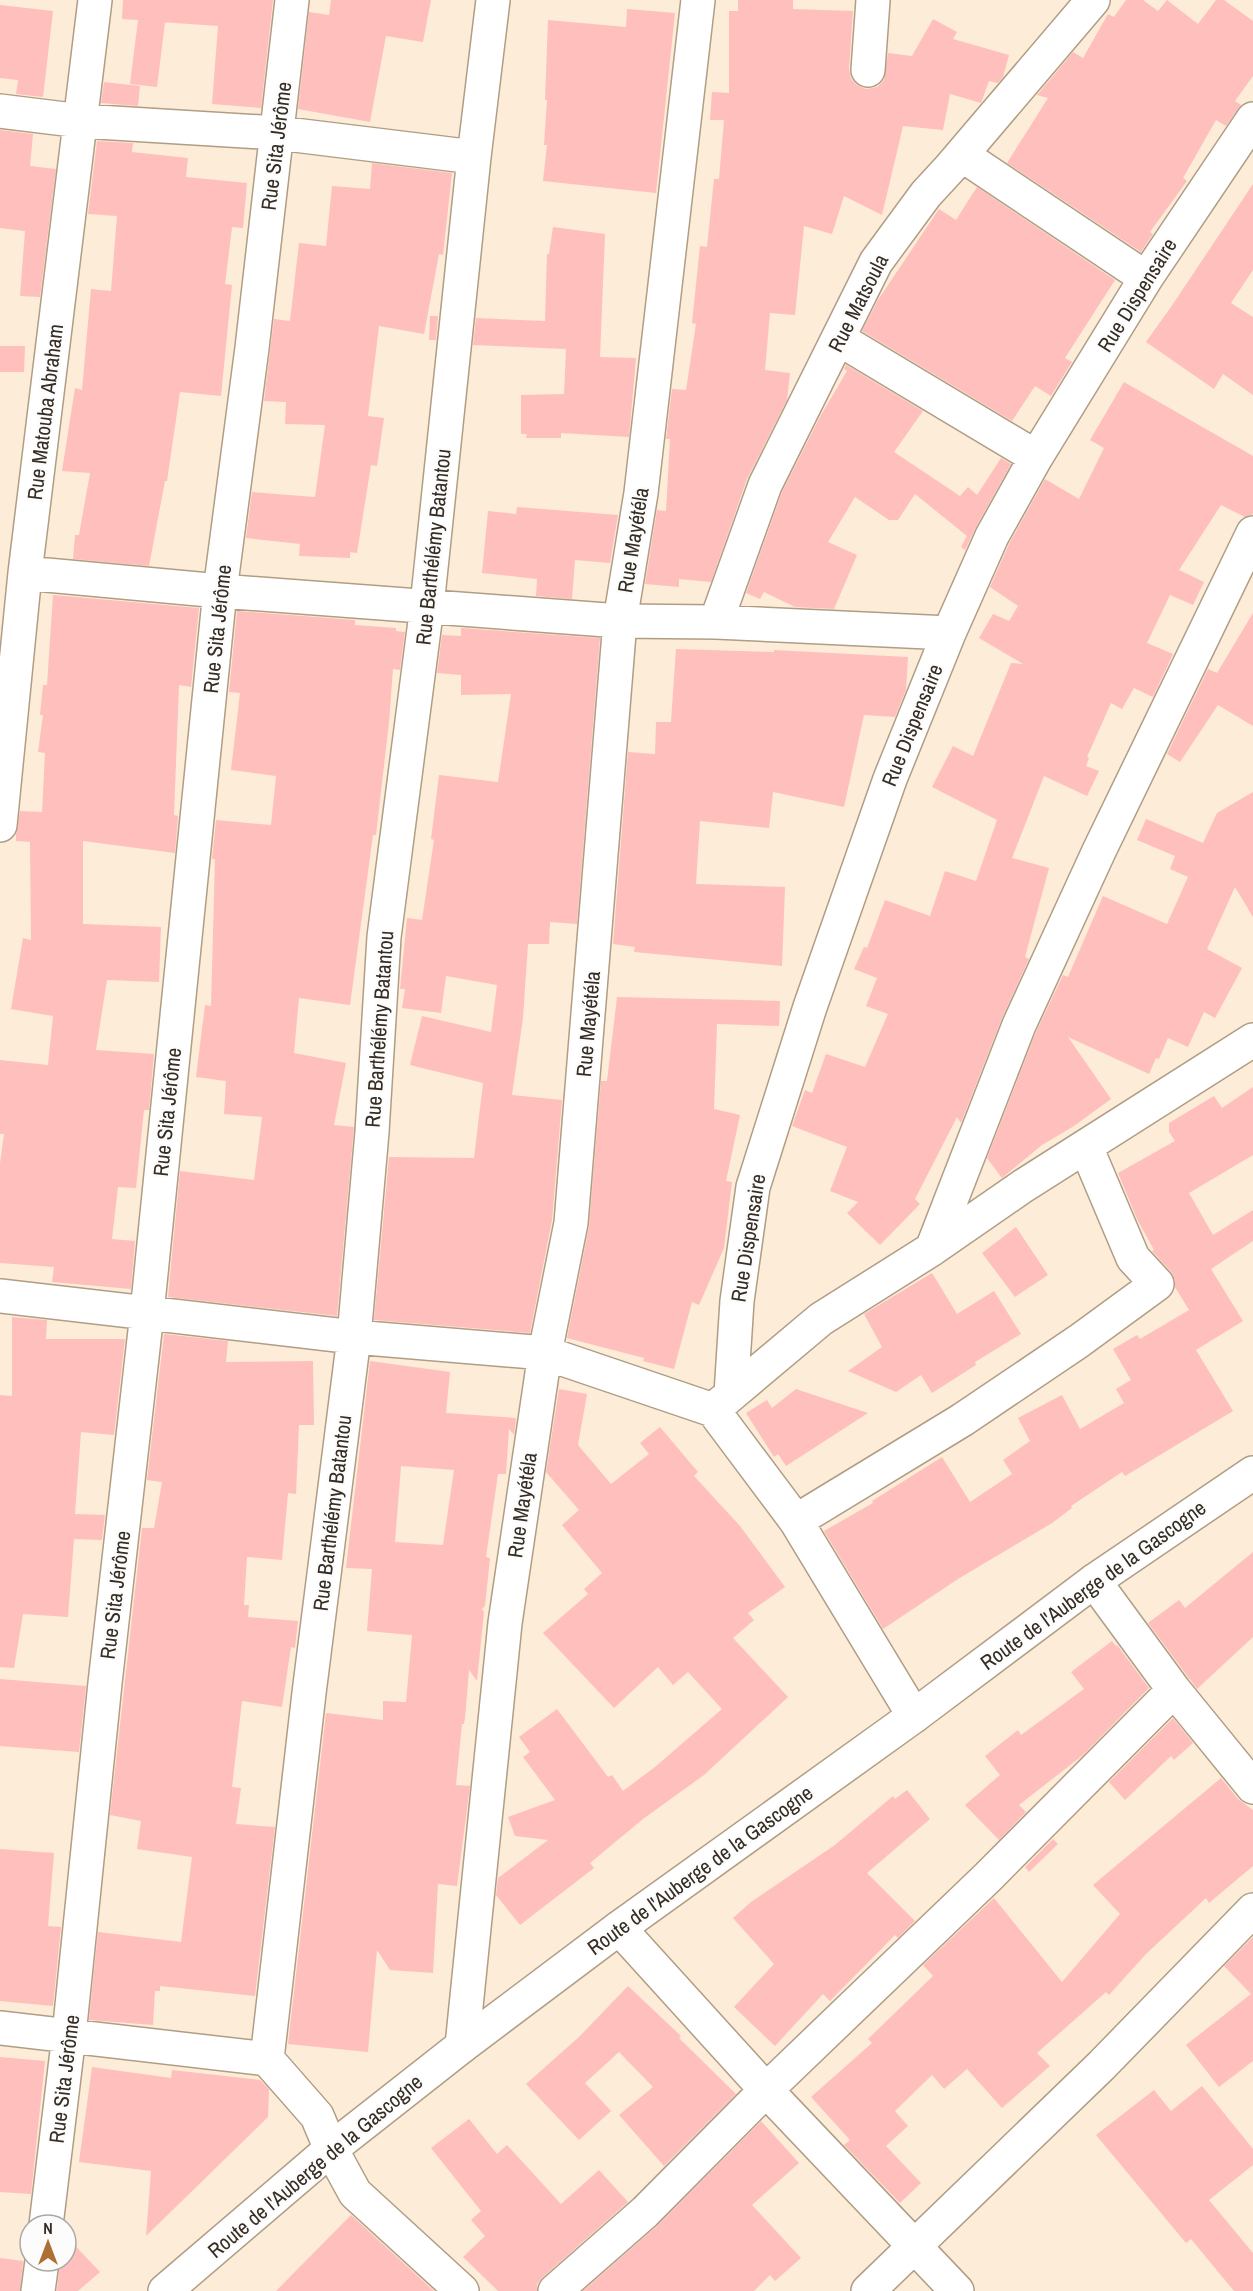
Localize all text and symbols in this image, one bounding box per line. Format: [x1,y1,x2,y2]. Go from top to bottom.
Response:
street label: Rue Sita Jérôme [254,80,298,212]
street label: Rue Dispensaire [1090,233,1184,357]
street label: Rue Matsoula [821,249,895,357]
street label: Rue Matouba Abraham [20,322,70,502]
street label: Rue Barthélémy Batantou [408,447,458,647]
street label: Rue Mayétéla [610,485,656,595]
street label: Rue Sita Jérôme [196,563,238,695]
street label: Rue Dispensaire [874,660,950,790]
street label: Rue Barthélémy Batantou [358,930,400,1128]
street label: Rue Mayétéla [569,969,607,1078]
street label: Rue Sita Jérôme [146,1046,188,1178]
street label: Rue Dispensaire [724,1172,772,1304]
street label: Rue Barthélémy Batantou [306,1413,358,1613]
street label: Rue Mayétéla [500,1450,544,1560]
street label: Route de l'Auberge de la Gascogne [974,1493,1212,1677]
street label: Rue Sita Jérôme [93,1529,137,1661]
street label: Route de l'Auberge de la Gascogne [581,1778,819,1962]
street label: Rue Sita Jérôme [42,2013,86,2145]
street label: Route de l'Auberge de la Gascogne [201,2067,429,2265]
north arrow [18,2213,78,2273]
text: N [43,2217,53,2239]

